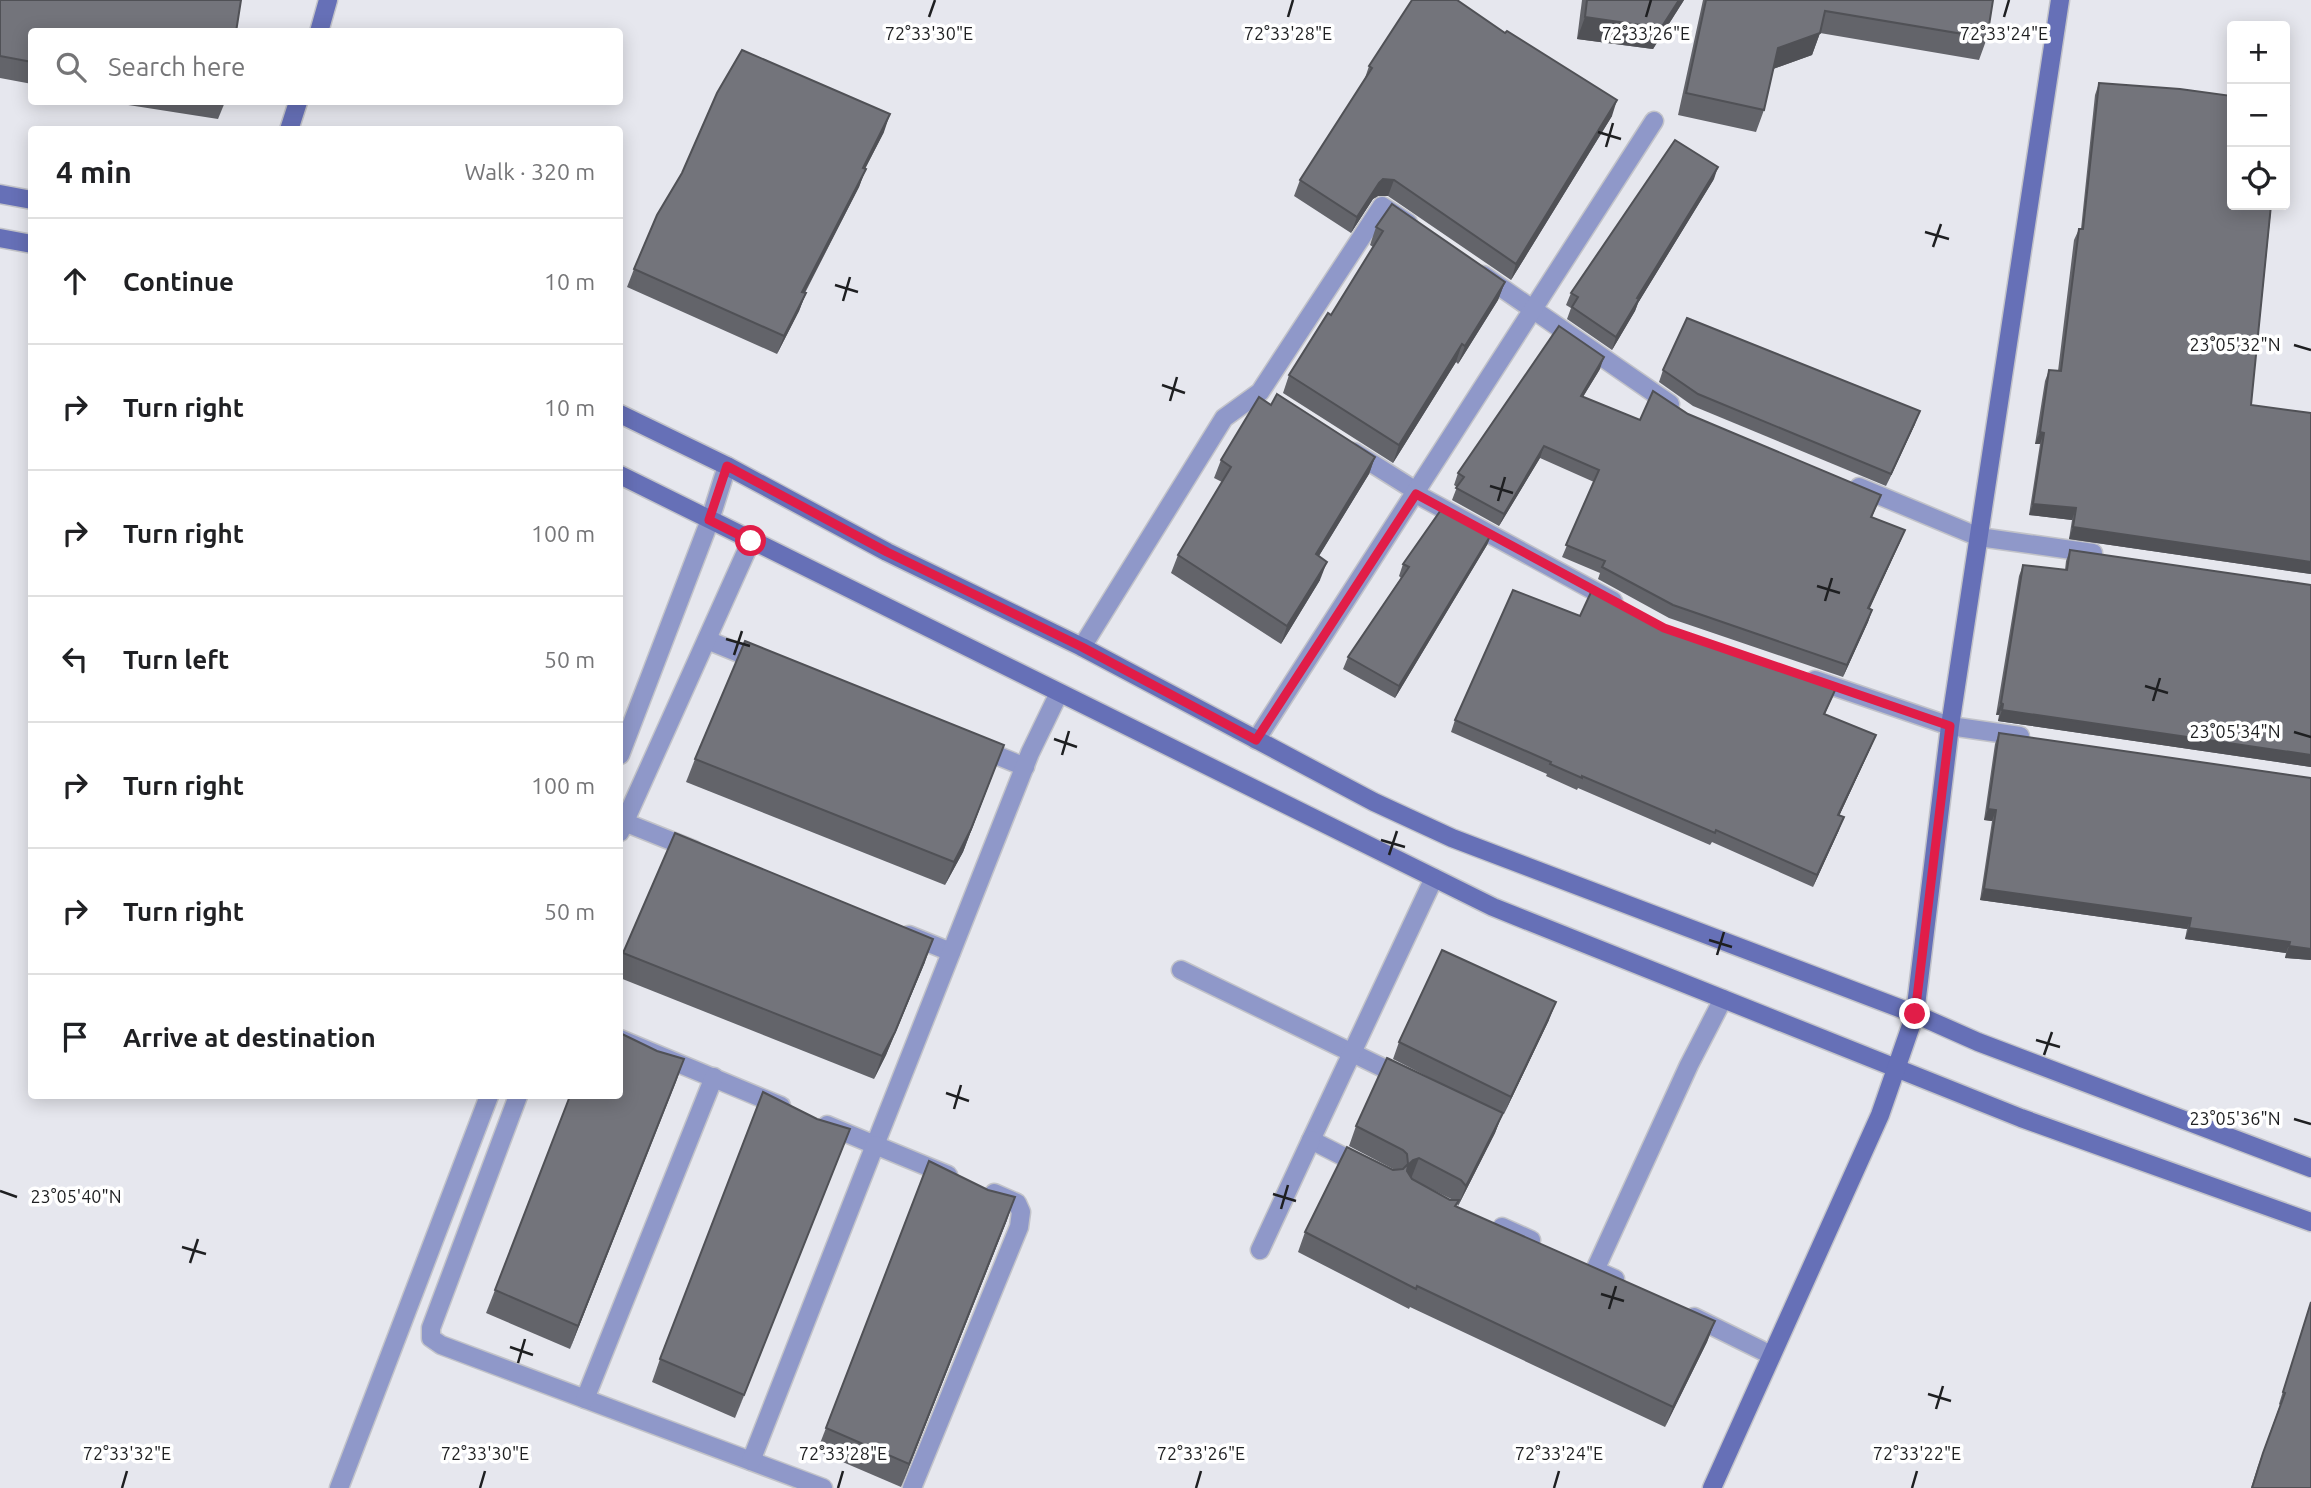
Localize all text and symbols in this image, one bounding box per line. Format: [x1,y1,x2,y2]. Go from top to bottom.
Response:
map controls [2227,21,2290,210]
button: + [2227,21,2290,84]
text: 72°33'30"E [885,23,973,43]
text: 72°33'28"E [1244,23,1332,43]
text: 72°33'26"E [1602,23,1690,43]
text: 72°33'24"E [1960,23,2048,43]
search box [28,28,623,105]
icon: search [52,48,90,86]
text: Search here [108,52,245,81]
button: − [2227,84,2290,147]
button: locate [2227,147,2290,210]
text: 4 min [56,155,132,189]
text: Walk · 320 m [464,159,595,184]
icon: ahead [56,262,94,300]
text: Continue [123,267,234,296]
text: 10 m [544,269,595,294]
text: 23°05'32"N [2189,334,2281,354]
icon: right [56,388,94,426]
text: Turn right [123,393,244,422]
text: 10 m [544,395,595,420]
icon: right [56,514,94,552]
text: Turn right [123,519,244,548]
text: 100 m [531,521,595,546]
route start [735,525,766,556]
icon: left [56,640,94,678]
text: Turn left [123,645,229,674]
text: 50 m [544,647,595,672]
text: 23°05'34"N [2189,721,2281,741]
icon: right [56,766,94,804]
text: Turn right [123,771,244,800]
text: 100 m [531,773,595,798]
icon: right [56,892,94,930]
text: Turn right [123,897,244,926]
text: 50 m [544,899,595,924]
route end [1899,998,1930,1029]
icon: arrive [56,1018,94,1056]
text: Arrive at destination [123,1023,376,1052]
text: 23°05'36"N [2189,1108,2281,1128]
text: 23°05'40"N [30,1186,122,1206]
text: 72°33'32"E [83,1443,171,1463]
text: 72°33'30"E [441,1443,529,1463]
text: 72°33'28"E [799,1443,887,1463]
text: 72°33'26"E [1157,1443,1245,1463]
text: 72°33'24"E [1515,1443,1603,1463]
text: 72°33'22"E [1873,1443,1961,1463]

